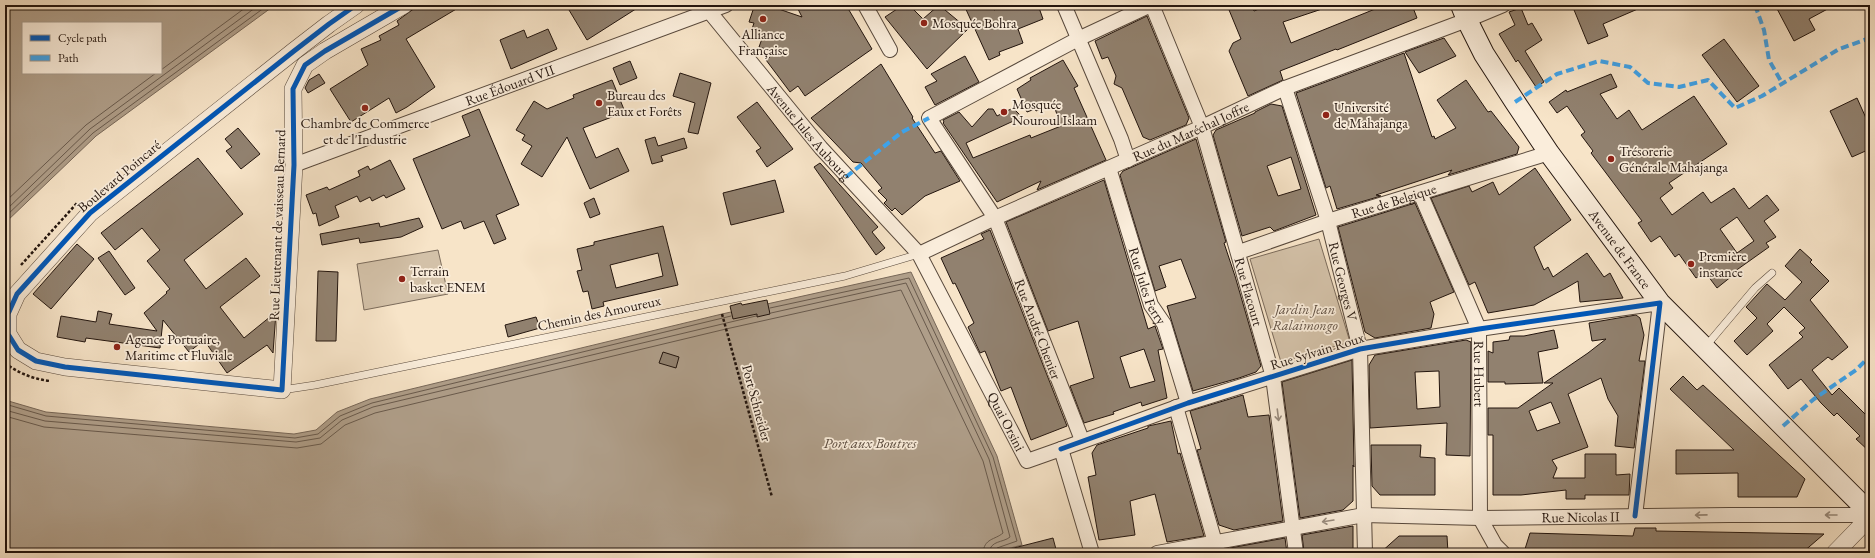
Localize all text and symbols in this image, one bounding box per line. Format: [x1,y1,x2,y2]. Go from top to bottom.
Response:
marker: Alliance Française [758,14,768,24]
place label: Mosquée Bohra [932,14,1017,32]
marker: Mosquée Bohra [919,18,929,28]
legend [22,22,162,74]
place label: Alliance Française [738,25,788,59]
text: Cycle path [58,30,107,46]
text: Path [58,50,79,66]
street label: Rue Édouard VII [463,60,557,110]
street label: Avenue Jules Aubourg [763,79,856,185]
place label: Bureau des Eaux et Forêts [607,86,682,120]
place label: Mosquée Nouroul Islaam [1012,95,1097,129]
street label: Rue du Maréchal Joffre [1130,97,1252,165]
marker: Bureau des Eaux et Forêts [594,98,604,108]
place label: Université de Mahajanga [1334,98,1408,132]
marker: Chambre de Commerce et de l'Industrie [360,103,370,113]
marker: Mosquée Nouroul Islaam [999,107,1009,117]
marker: Université de Mahajanga [1321,110,1331,120]
place label: Chambre de Commerce et de l'Industrie [301,114,430,148]
street label: Rue Lieutenant de vaisseau Bernard [265,128,289,321]
street label: Boulevard Poincaré [74,136,165,216]
place label: Trésorerie Générale Mahajanga [1619,142,1728,176]
marker: Trésorerie Générale Mahajanga [1606,154,1616,164]
street label: Rue de Belgique [1349,179,1439,222]
street label: Avenue de France [1584,205,1656,293]
street label: Rue Georges V [1325,240,1362,323]
street label: Rue Jules Ferry [1125,245,1171,329]
place label: Première instance [1699,247,1747,281]
street label: Rue Flacourt [1230,255,1267,329]
marker: Première instance [1686,259,1696,269]
place label: Terrain basket ENEM [410,262,486,296]
marker: Terrain basket ENEM [397,274,407,284]
street label: Rue André Chenier [1011,276,1066,382]
street label: Chemin des Amoureux [536,291,662,335]
park label: Jardin Jean Ralaimongo [1272,300,1338,334]
street label: Rue Sylvain Roux [1268,328,1366,374]
place label: Agence Portuaire, Maritime et Fluviale [124,330,233,364]
street label: Rue Hubert [1470,341,1488,407]
marker: Agence Portuaire, Maritime et Fluviale [112,342,122,352]
street label: Port Schneider [738,363,776,444]
street label: Quai Orsini [984,389,1029,455]
one-way arrow [1274,409,1282,422]
water label: Port aux Boutres [824,433,917,452]
street label: Rue Nicolas II [1541,507,1620,526]
one-way arrow [1695,511,1708,519]
one-way arrow [1825,511,1838,519]
one-way arrow [1322,517,1335,525]

